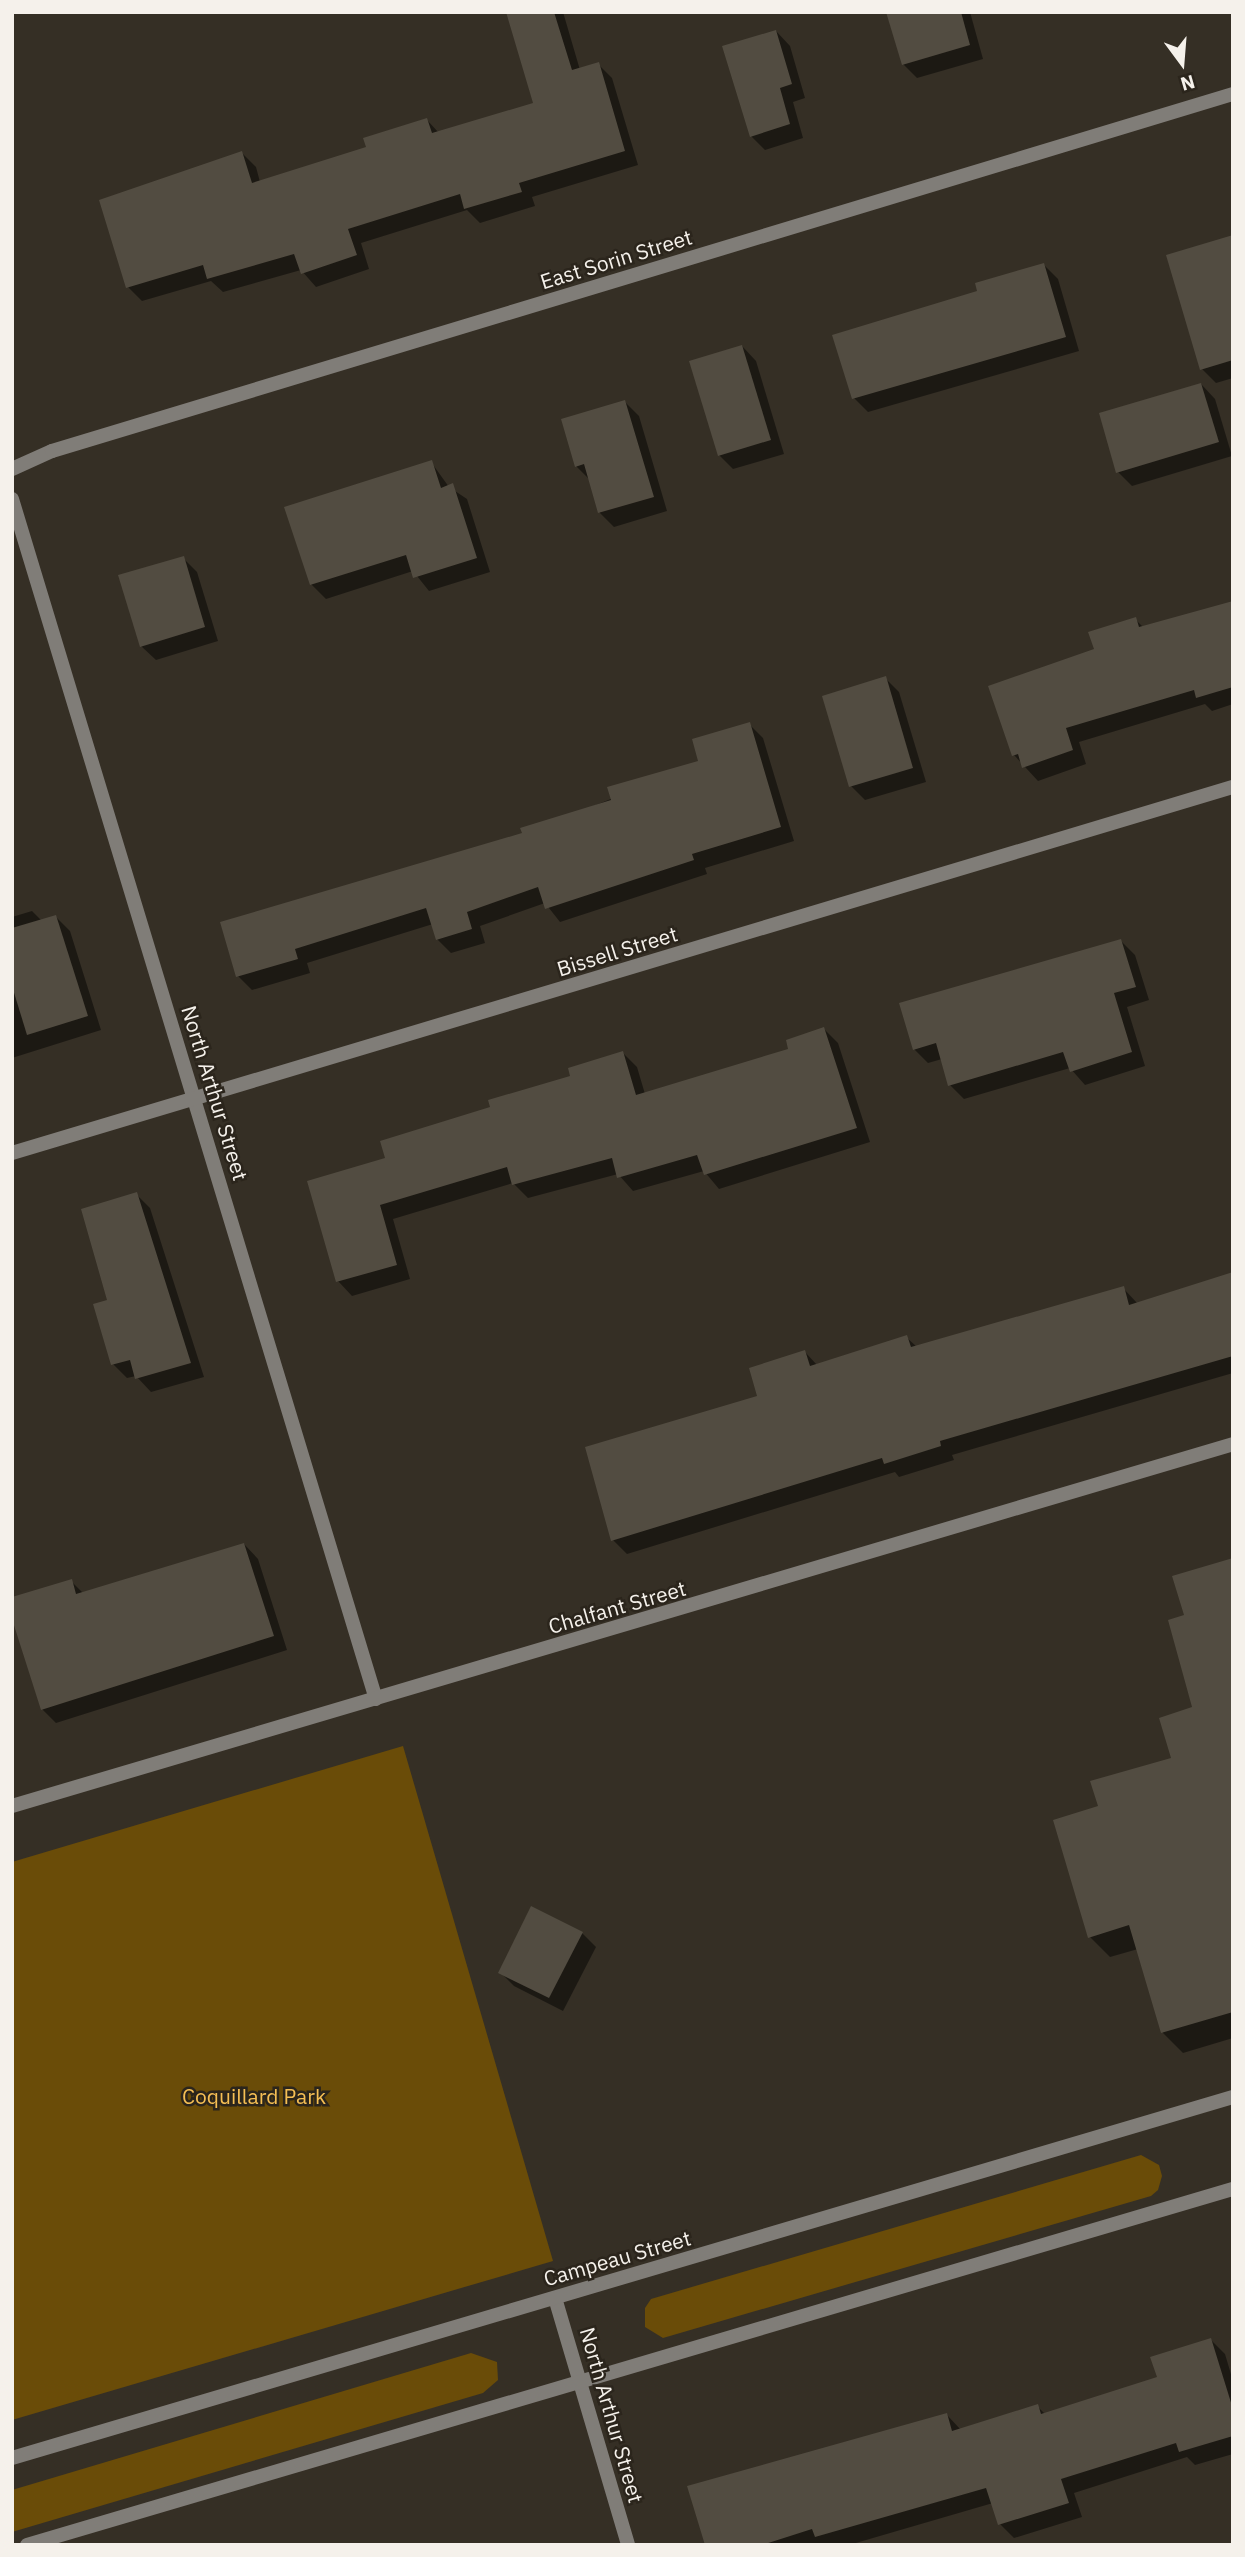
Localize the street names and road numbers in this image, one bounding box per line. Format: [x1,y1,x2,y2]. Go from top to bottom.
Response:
street label: East Sorin Street [537,224,695,294]
street label: Bissell Street [554,921,680,981]
street label: North Arthur Street [176,1003,254,1183]
street label: Chalfant Street [545,1575,689,1639]
street label: Campeau Street [540,2225,694,2291]
street label: North Arthur Street [575,2324,649,2506]

